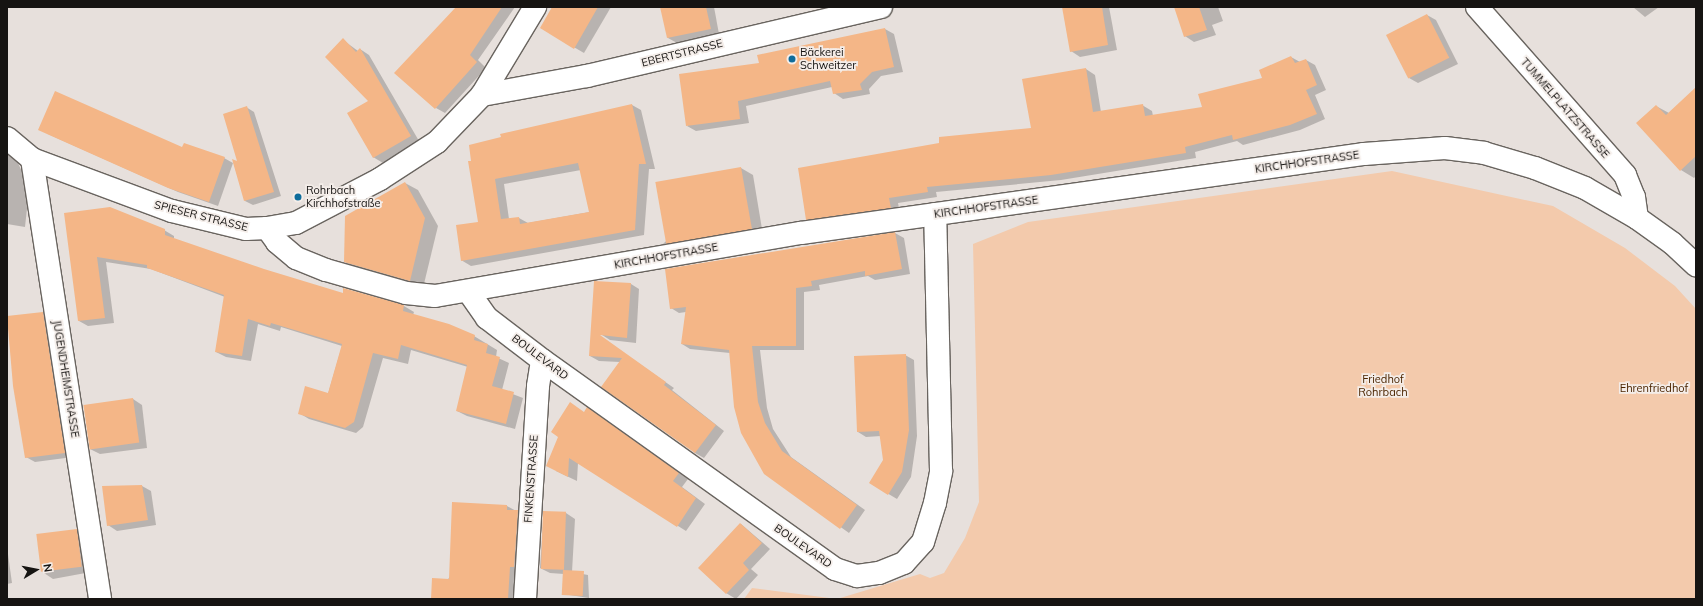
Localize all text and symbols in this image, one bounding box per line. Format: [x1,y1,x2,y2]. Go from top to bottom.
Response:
street label: EBERTSTRASSE [640,37,724,69]
place label: Bäckerei Schweitzer [800,46,856,72]
marker: Bäckerei Schweitzer [787,54,797,64]
street label: TUMMELPLATZSTRASSE [1518,55,1612,161]
street label: KIRCHHOFSTRASSE [1254,148,1360,176]
place label: Rohrbach Kirchhofstraße [306,184,380,210]
marker: Rohrbach Kirchhofstraße [293,192,303,202]
street label: KIRCHHOFSTRASSE [933,193,1039,221]
street label: SPIESER STRASSE [153,198,249,234]
street label: KIRCHHOFSTRASSE [613,240,719,272]
street label: JUGENDHEIMSTRASSE [50,319,82,439]
street label: BOULEVARD [509,331,571,383]
park label: Friedhof Rohrbach [1358,373,1408,399]
park label: Ehrenfriedhof [1620,381,1688,395]
street label: FINKENSTRASSE [521,435,541,523]
street label: BOULEVARD [772,521,834,571]
north arrow [16,550,56,590]
text: N [40,563,55,573]

